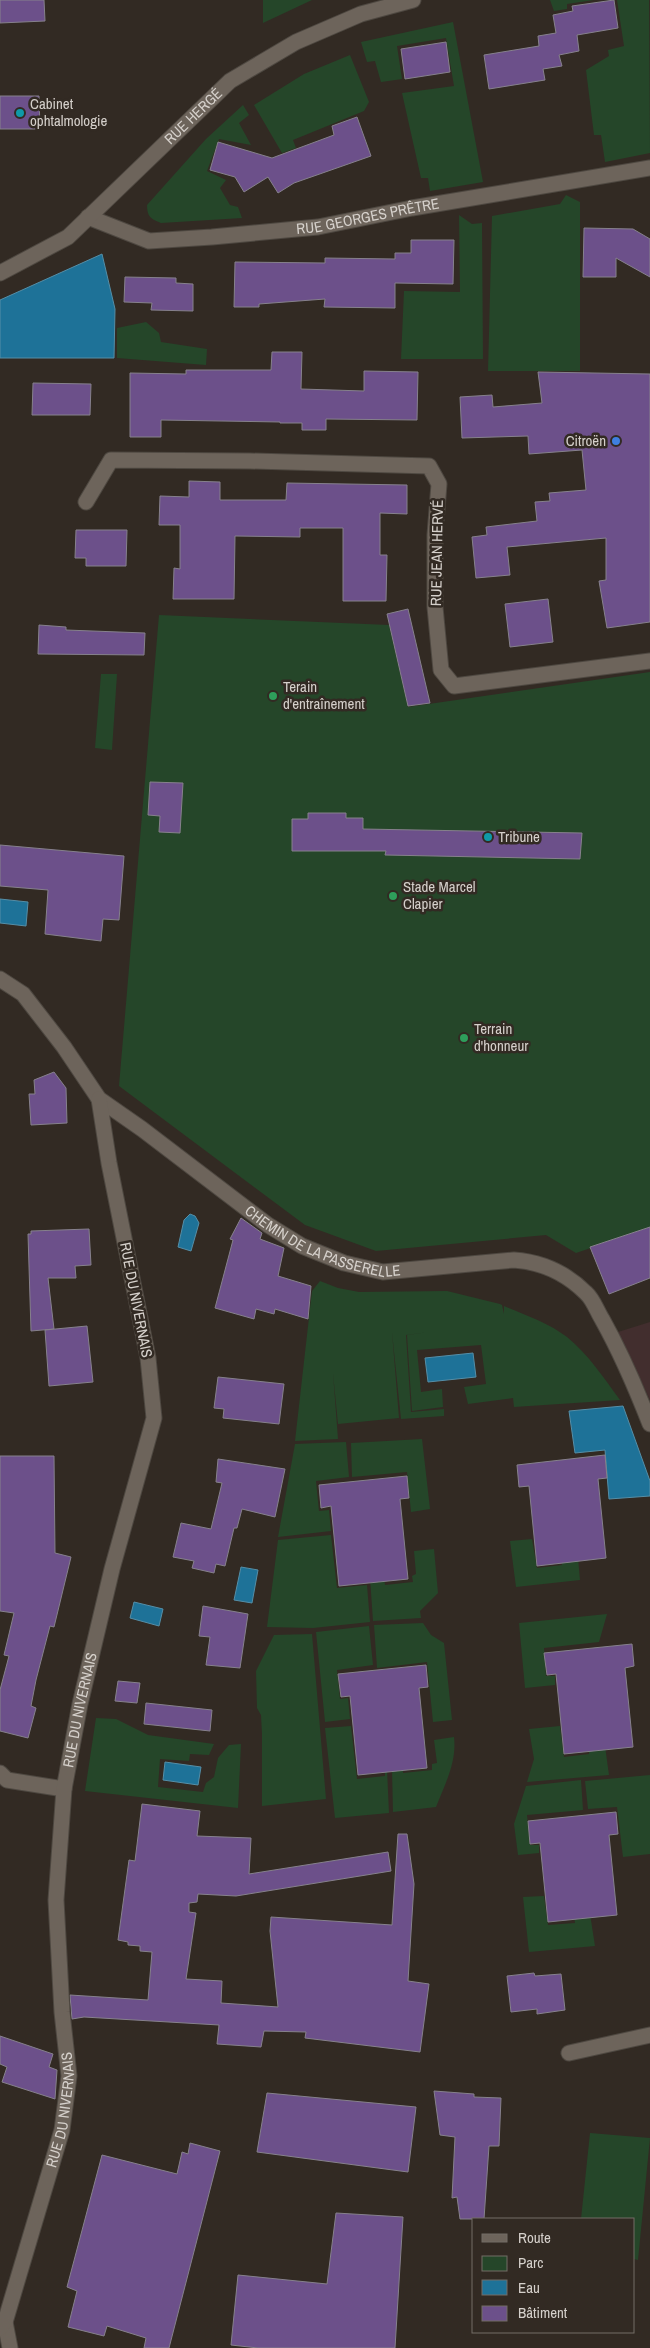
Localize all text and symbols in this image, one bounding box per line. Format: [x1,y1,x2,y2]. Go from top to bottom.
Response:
street label: RUE HERGÉ [159,83,227,149]
place label: Cabinet ophtalmologie [30,93,107,131]
marker: Cabinet ophtalmologie [14,107,26,119]
street label: RUE GEORGES PRÊTRE [295,193,441,239]
place label: Citroën [566,430,606,451]
marker: Citroën [610,435,622,447]
street label: RUE JEAN HERVÉ [425,500,448,606]
place label: Terain d'entraînement [283,676,365,714]
marker: Terain d'entraînement [267,690,279,702]
place label: Tribune [498,826,540,847]
marker: Tribune [482,831,494,843]
place label: Stade Marcel Clapier [403,876,475,914]
marker: Stade Marcel Clapier [387,890,399,902]
place label: Terrain d'honneur [474,1018,528,1056]
marker: Terrain d'honneur [458,1032,470,1044]
street label: CHEMIN DE LA PASSERELLE [241,1200,401,1282]
street label: RUE DU NIVERNAIS [115,1241,158,1359]
street label: RUE DU NIVERNAIS [57,1650,102,1769]
street label: RUE DU NIVERNAIS [40,2051,79,2170]
legend [472,2218,635,2333]
text: Route [518,2227,551,2248]
text: Parc [518,2252,543,2273]
text: Eau [518,2277,540,2298]
text: Bâtiment [518,2302,568,2323]

